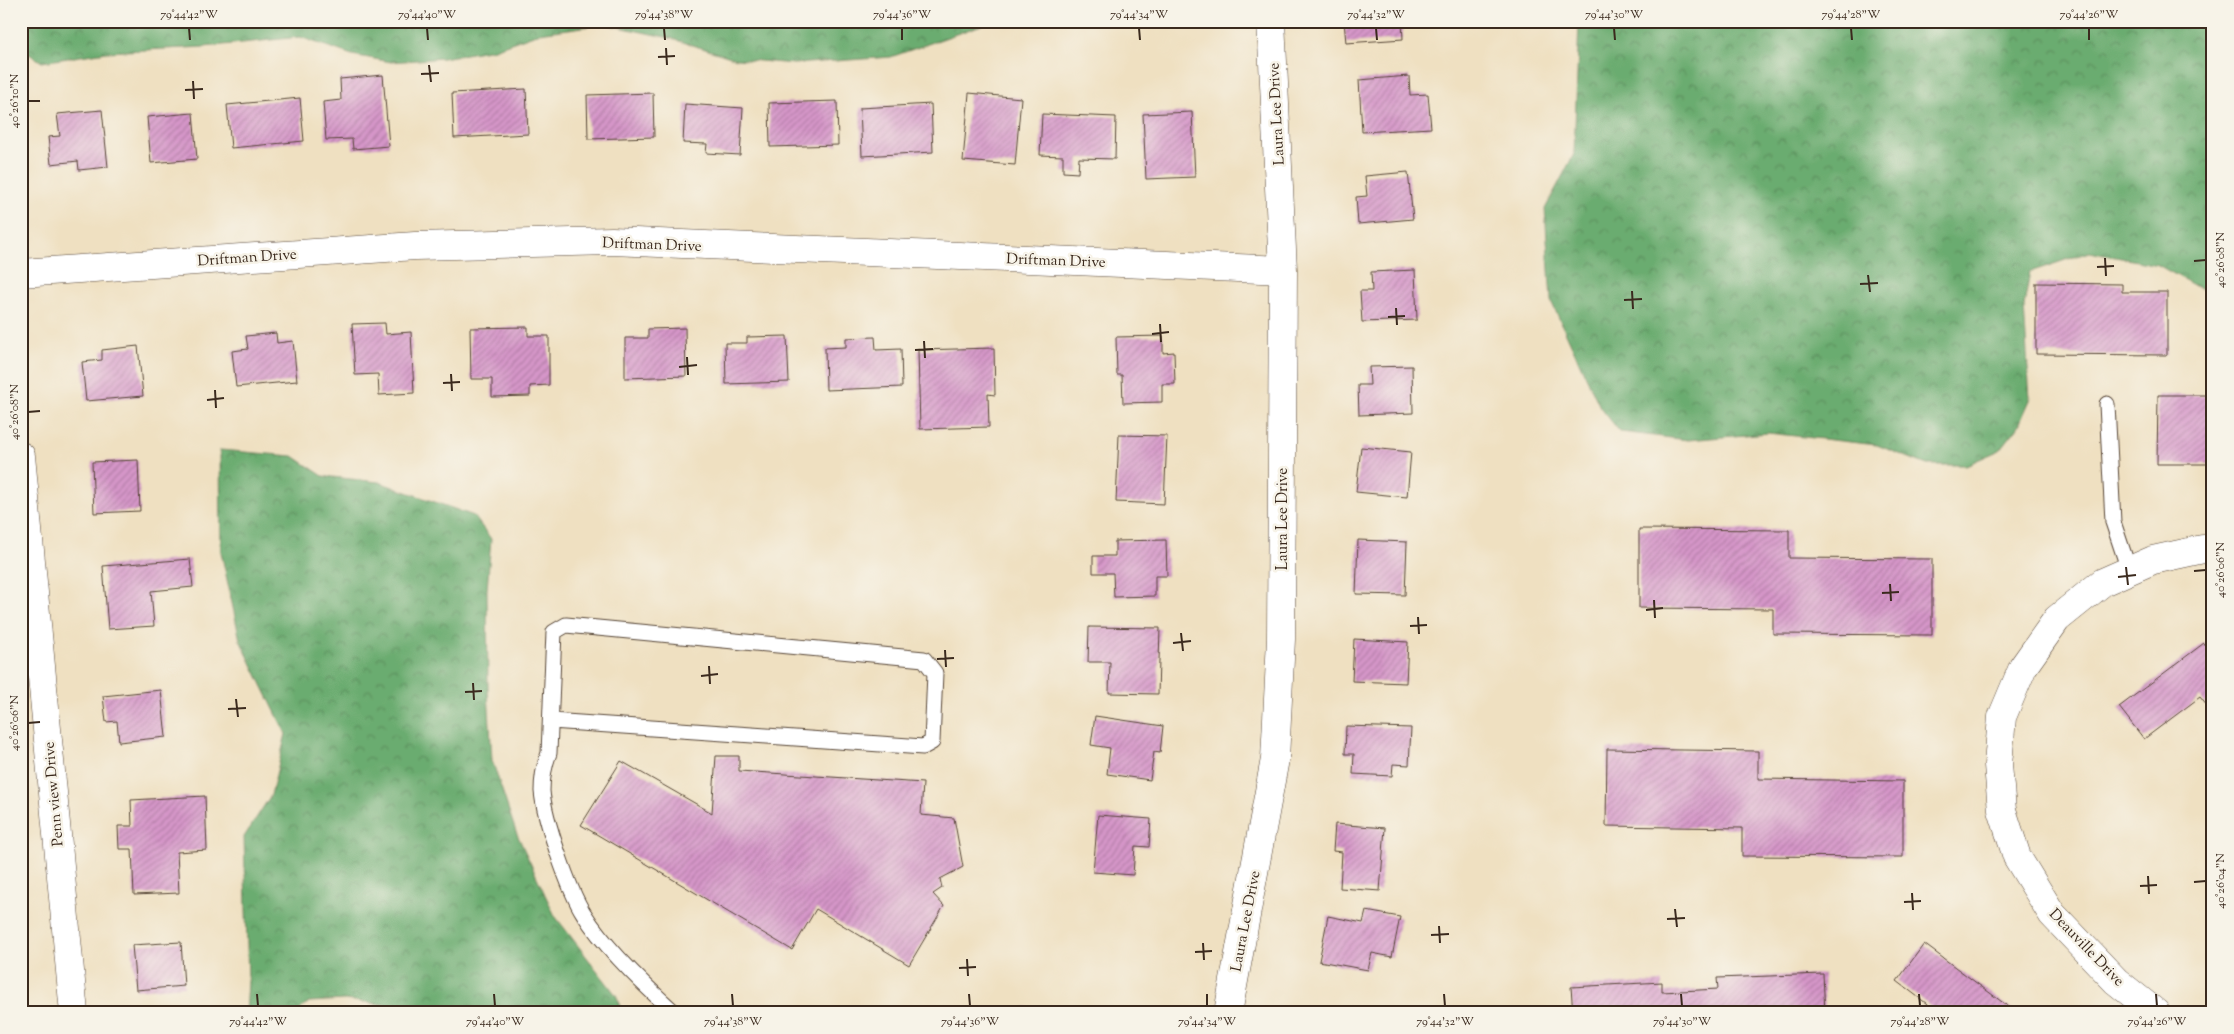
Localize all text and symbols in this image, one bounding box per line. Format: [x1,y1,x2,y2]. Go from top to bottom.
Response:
text: 79°44'42"W [160,6,218,24]
text: 79°44'40"W [398,6,457,24]
text: 79°44'38"W [635,6,694,24]
text: 79°44'36"W [873,6,932,24]
text: 79°44'34"W [1110,6,1169,24]
text: 79°44'32"W [1347,6,1405,24]
text: 79°44'30"W [1585,6,1644,24]
text: 79°44'28"W [1822,6,1881,24]
text: 79°44'26"W [2060,6,2119,24]
street label: Laura Lee Drive [1264,62,1291,166]
text: 40°26'10"N [6,73,24,128]
text: 40°26'08"N [2212,232,2230,288]
street label: Driftman Drive [602,233,702,258]
street label: Driftman Drive [197,245,297,272]
street label: Driftman Drive [1006,249,1106,274]
text: 40°26'08"N [6,384,24,440]
street label: Laura Lee Drive [1273,468,1294,570]
text: 40°26'06"N [2212,542,2230,598]
text: 40°26'06"N [6,695,24,751]
street label: Penn view Drive [39,741,70,847]
text: 40°26'04"N [2212,853,2230,909]
street label: Laura Lee Drive [1226,869,1267,974]
street label: Deauville Drive [2043,904,2128,992]
text: 79°44'42"W [229,1013,287,1031]
text: 79°44'40"W [466,1013,525,1031]
text: 79°44'38"W [704,1013,763,1031]
text: 79°44'36"W [941,1013,1000,1031]
text: 79°44'34"W [1178,1013,1237,1031]
text: 79°44'32"W [1416,1013,1474,1031]
text: 79°44'30"W [1653,1013,1712,1031]
text: 79°44'28"W [1891,1013,1950,1031]
text: 79°44'26"W [2128,1013,2187,1031]

